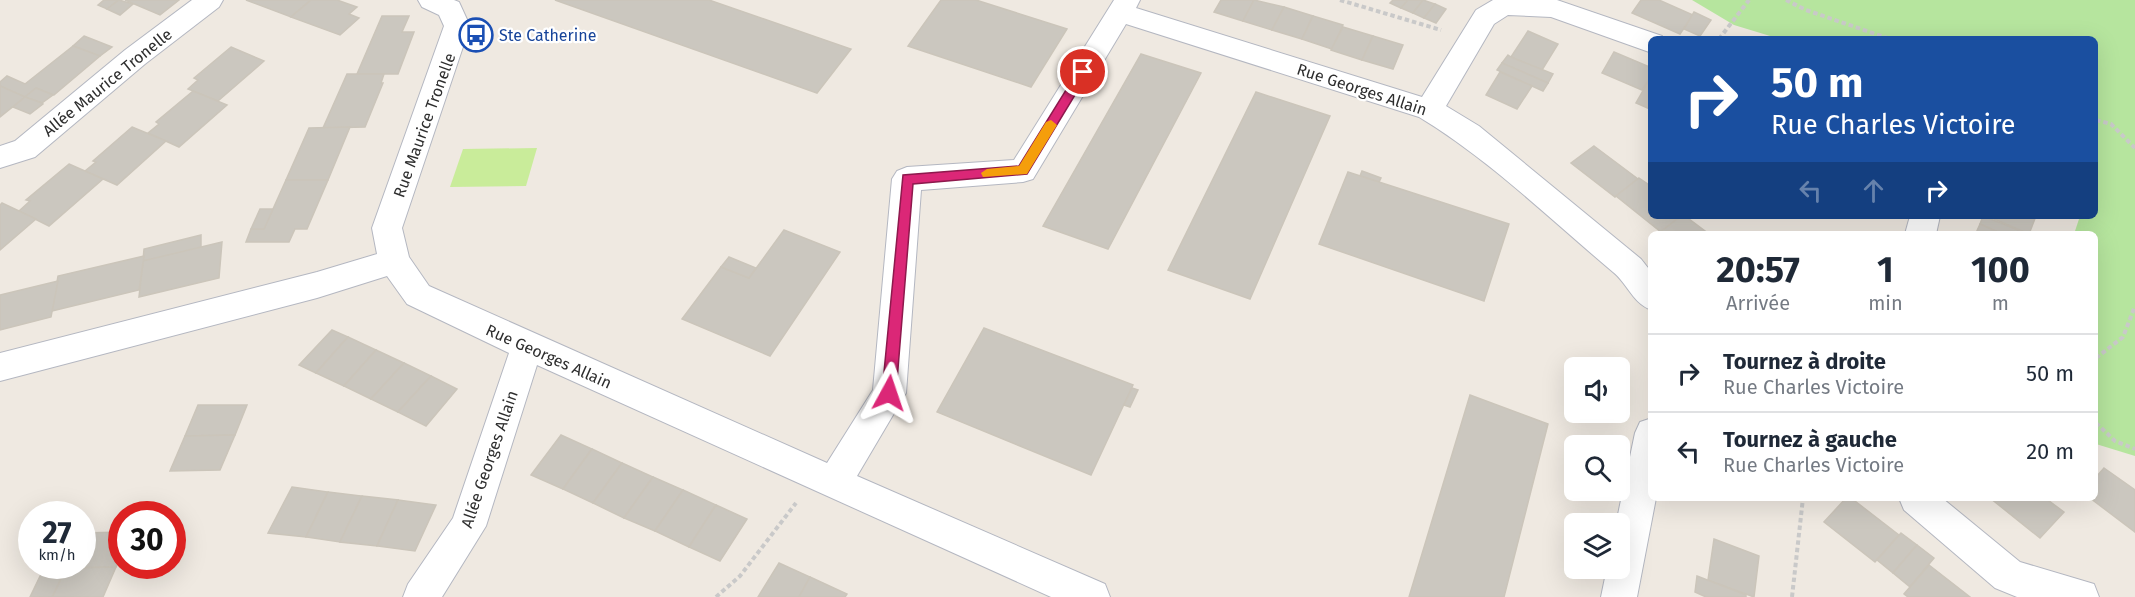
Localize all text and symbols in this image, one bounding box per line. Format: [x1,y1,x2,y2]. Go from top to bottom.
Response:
bus stop icon: Ste Catherine [458,17,494,53]
street label: Allée Maurice Tronelle [39,24,176,140]
place label: Ste Catherine [499,26,596,45]
pin [1057,46,1108,97]
street label: Rue Maurice Tronelle [389,50,459,200]
icon: arrive [1066,55,1099,88]
text: 50 m [1771,58,1864,108]
street label: Rue Georges Allain [1294,59,1429,119]
icon: right [1672,60,1750,138]
text: Rue Charles Victoire [1771,109,2016,141]
icon: left [1794,174,1827,207]
icon: ahead [1857,174,1890,207]
icon: right [1920,174,1953,207]
text: 20:57 [1716,248,1800,292]
text: 1 [1877,248,1894,292]
text: 100 [1971,248,2030,292]
text: Arrivée [1726,291,1790,315]
text: min [1868,291,1903,315]
text: m [1992,291,2009,315]
street label: Rue Georges Allain [483,320,615,393]
text: Tournez à droite [1723,348,1886,375]
map controls [1564,357,1630,579]
button: sound [1564,357,1630,423]
icon: right [1672,357,1705,390]
text: 50 m [2026,360,2074,387]
position arrow [857,361,921,425]
text: Rue Charles Victoire [1723,375,1904,399]
street label: Allée Georges Allain [457,388,522,530]
text: Tournez à gauche [1723,426,1897,453]
button: search [1564,435,1630,501]
icon: left [1672,435,1705,468]
text: 20 m [2026,438,2074,465]
text: Rue Charles Victoire [1723,453,1904,477]
speed limit sign: 30 [108,501,186,579]
button: layers [1564,513,1630,579]
text: 27 [42,515,72,551]
text: km/h [38,546,76,564]

